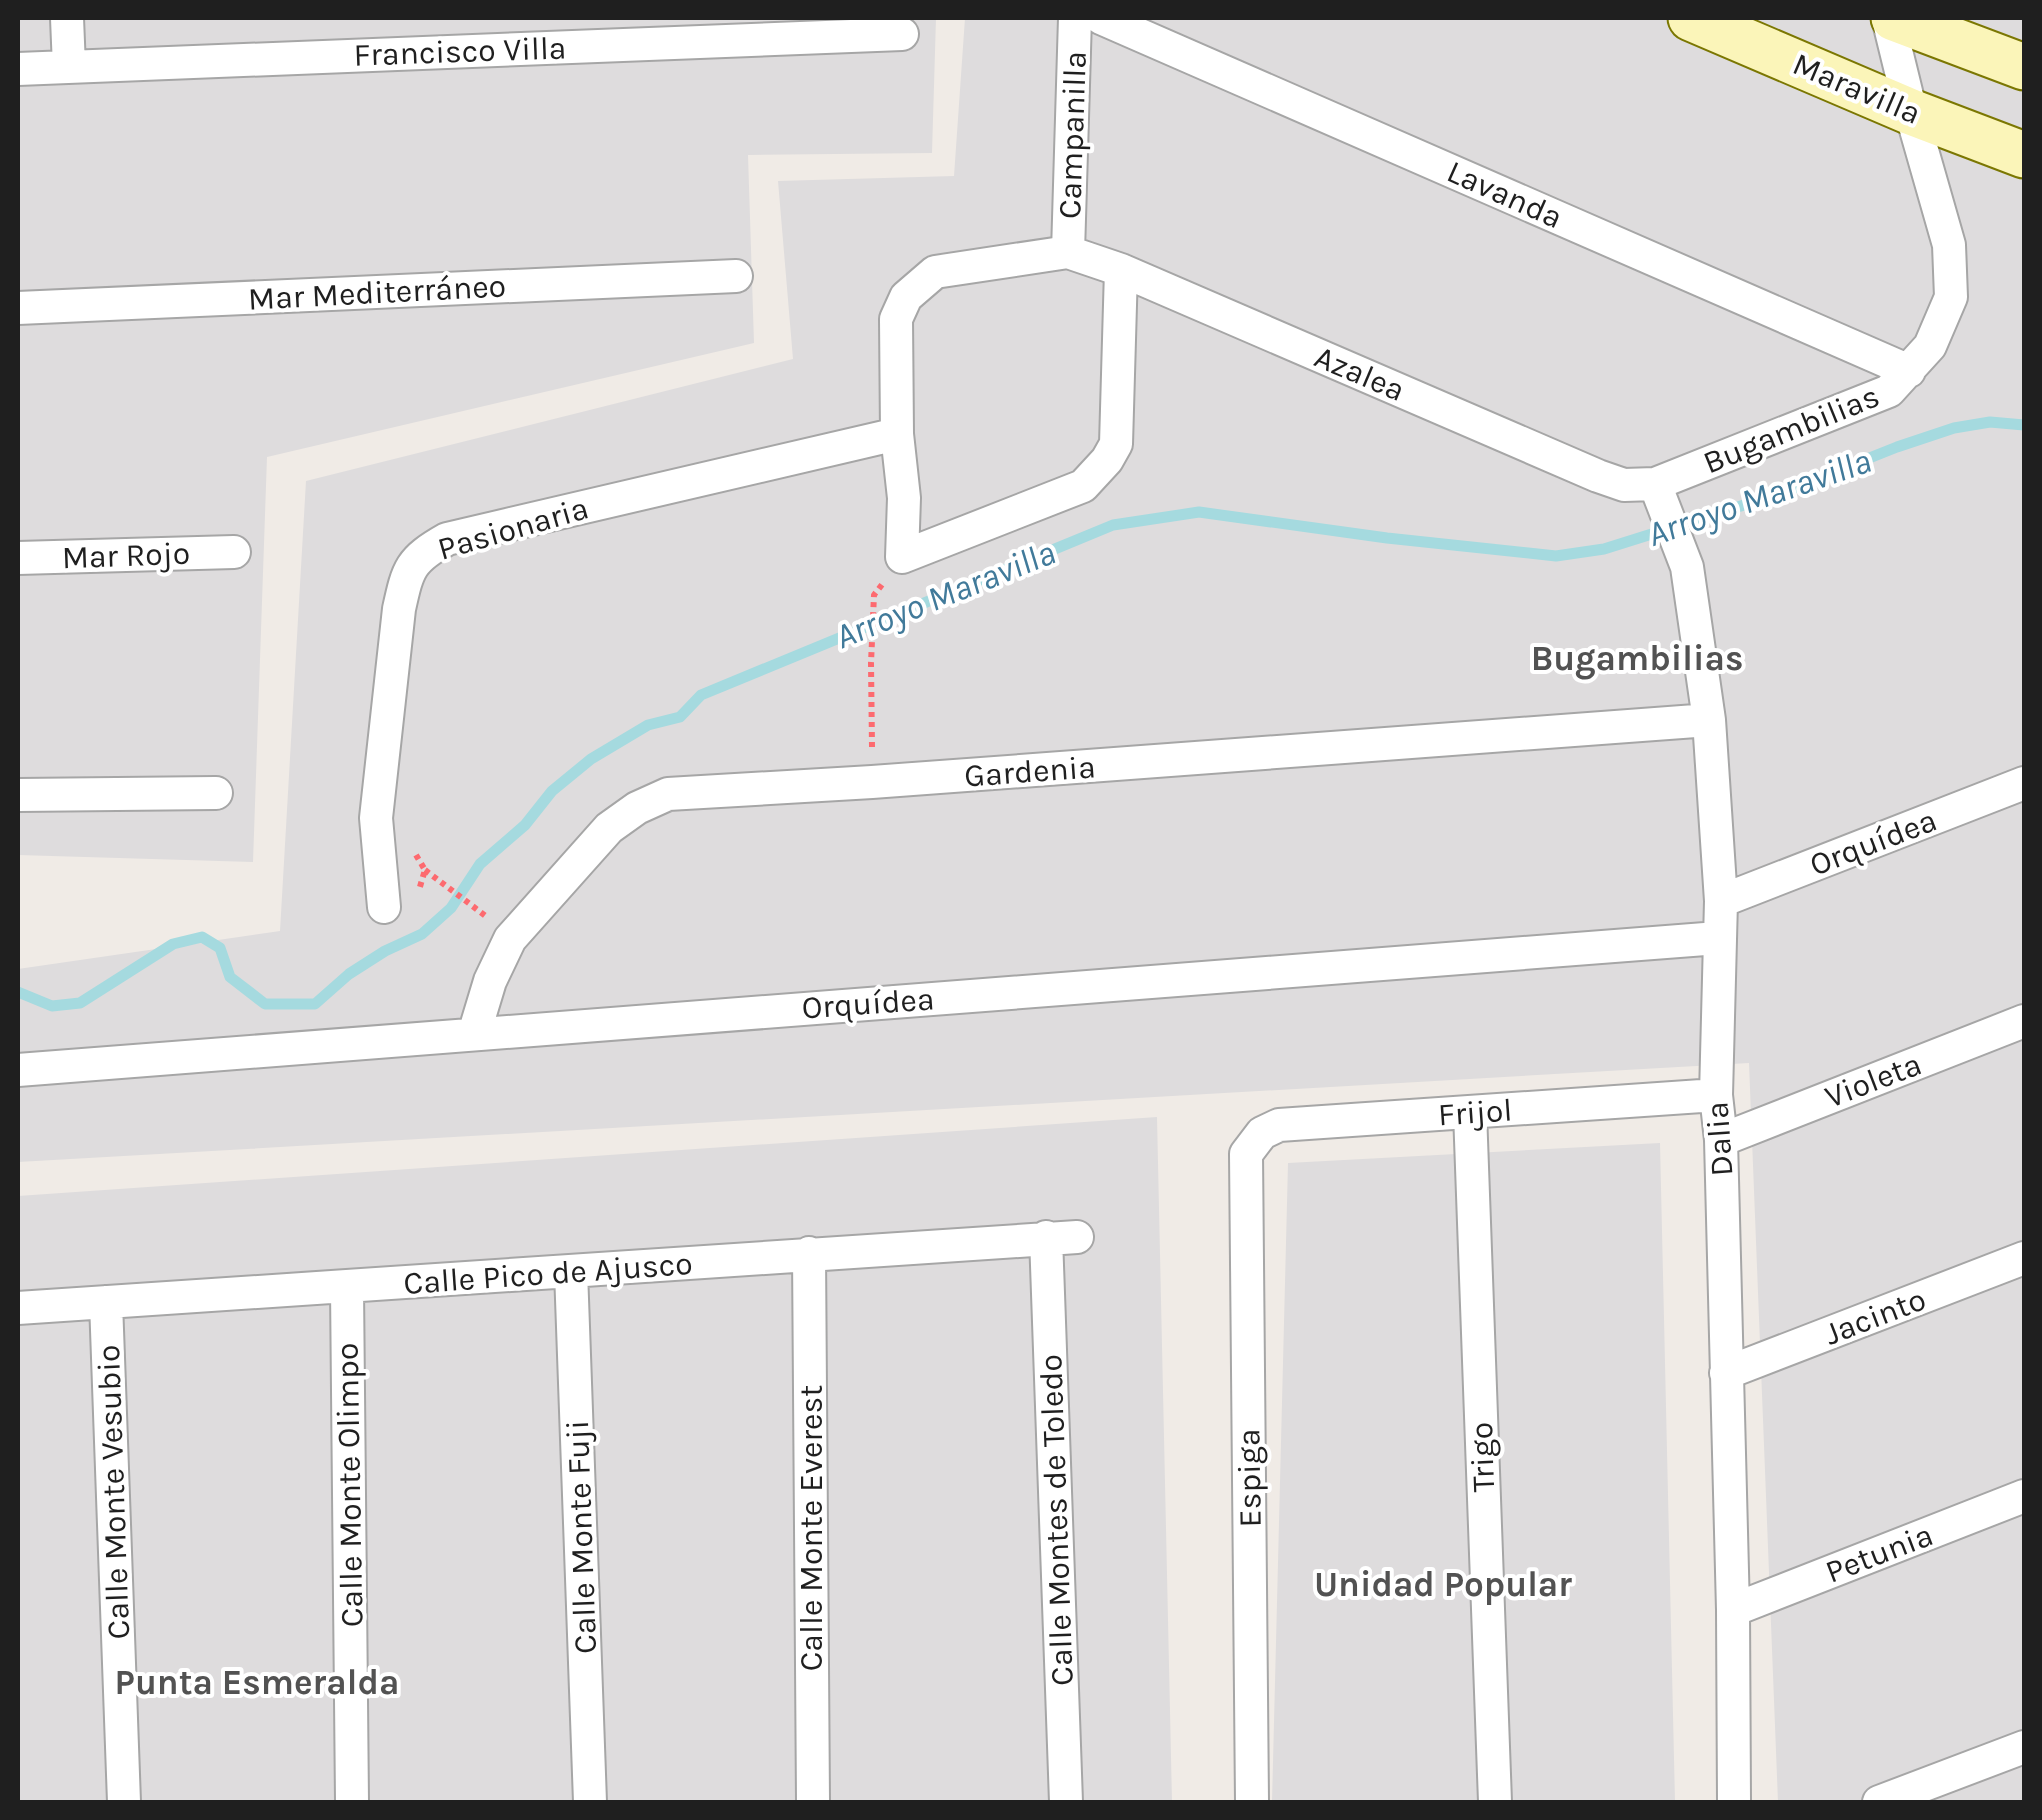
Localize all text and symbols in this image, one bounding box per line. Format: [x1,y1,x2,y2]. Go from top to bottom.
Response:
street label: Francisco Villa [353,29,567,74]
street label: Maravilla [1787,45,1926,132]
street label: Campanilla [1051,50,1094,220]
street label: Lavanda [1441,153,1568,236]
street label: Mar Mediterráneo [247,267,507,318]
street label: Azalea [1309,338,1410,409]
street label: Bugambilias [1698,377,1884,482]
water label: Arroyo Maravilla [1642,440,1876,555]
street label: Pasionaria [434,489,593,568]
water label: Arroyo Maravilla [829,532,1061,657]
street label: Mar Rojo [61,535,191,576]
district label: Bugambilias [1531,638,1743,680]
street label: Gardenia [963,748,1097,795]
street label: Orquídea [1805,801,1942,884]
street label: Orquídea [800,980,936,1027]
street label: Violeta [1820,1045,1927,1116]
street label: Frijol [1437,1091,1513,1134]
street label: Dalia [1698,1100,1741,1178]
street label: Calle Pico de Ajusco [402,1245,694,1302]
street label: Jacinto [1819,1280,1931,1353]
street label: Calle Monte Olimpo [329,1342,370,1628]
street label: Calle Monte Vesubio [90,1344,137,1640]
street label: Calle Montes de Toledo [1032,1354,1081,1686]
street label: Calle Monte Everest [793,1385,830,1671]
street label: Calle Monte Fuji [559,1419,604,1655]
street label: Trigo [1463,1421,1502,1493]
street label: Espiga [1230,1428,1269,1528]
street label: Petunia [1820,1516,1938,1591]
district label: Unidad Popular [1314,1564,1572,1605]
district label: Punta Esmeralda [115,1662,399,1703]

